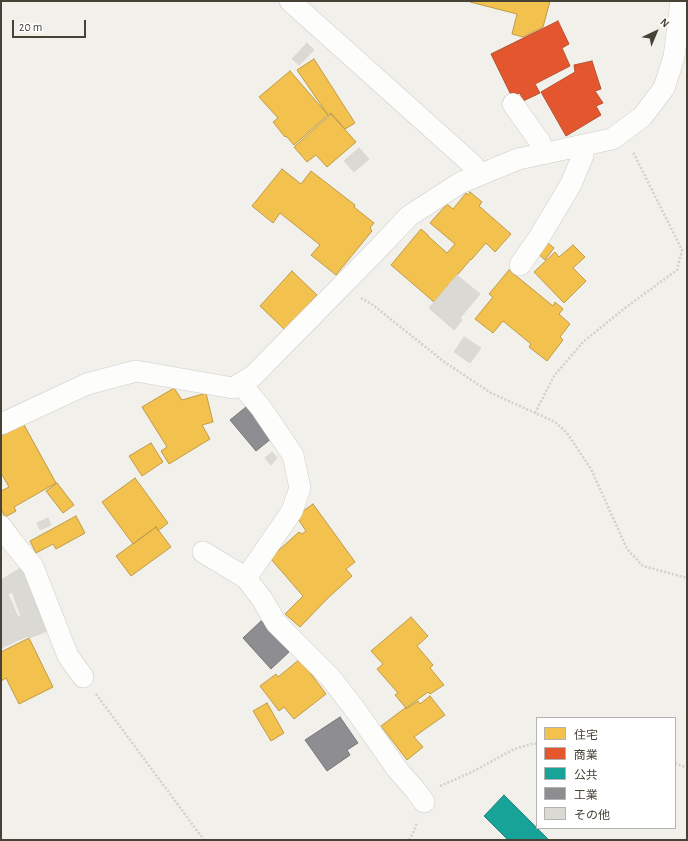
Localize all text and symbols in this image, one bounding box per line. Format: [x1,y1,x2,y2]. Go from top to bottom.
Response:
scale bar [14,12,88,38]
north arrow [636,12,676,52]
text: N [658,16,671,30]
text: 20 m [19,21,42,33]
legend [536,717,676,829]
text: 住宅 [574,729,598,741]
text: 商業 [574,749,598,761]
text: 公共 [574,769,598,781]
text: 工業 [574,789,598,801]
text: その他 [574,809,610,821]

